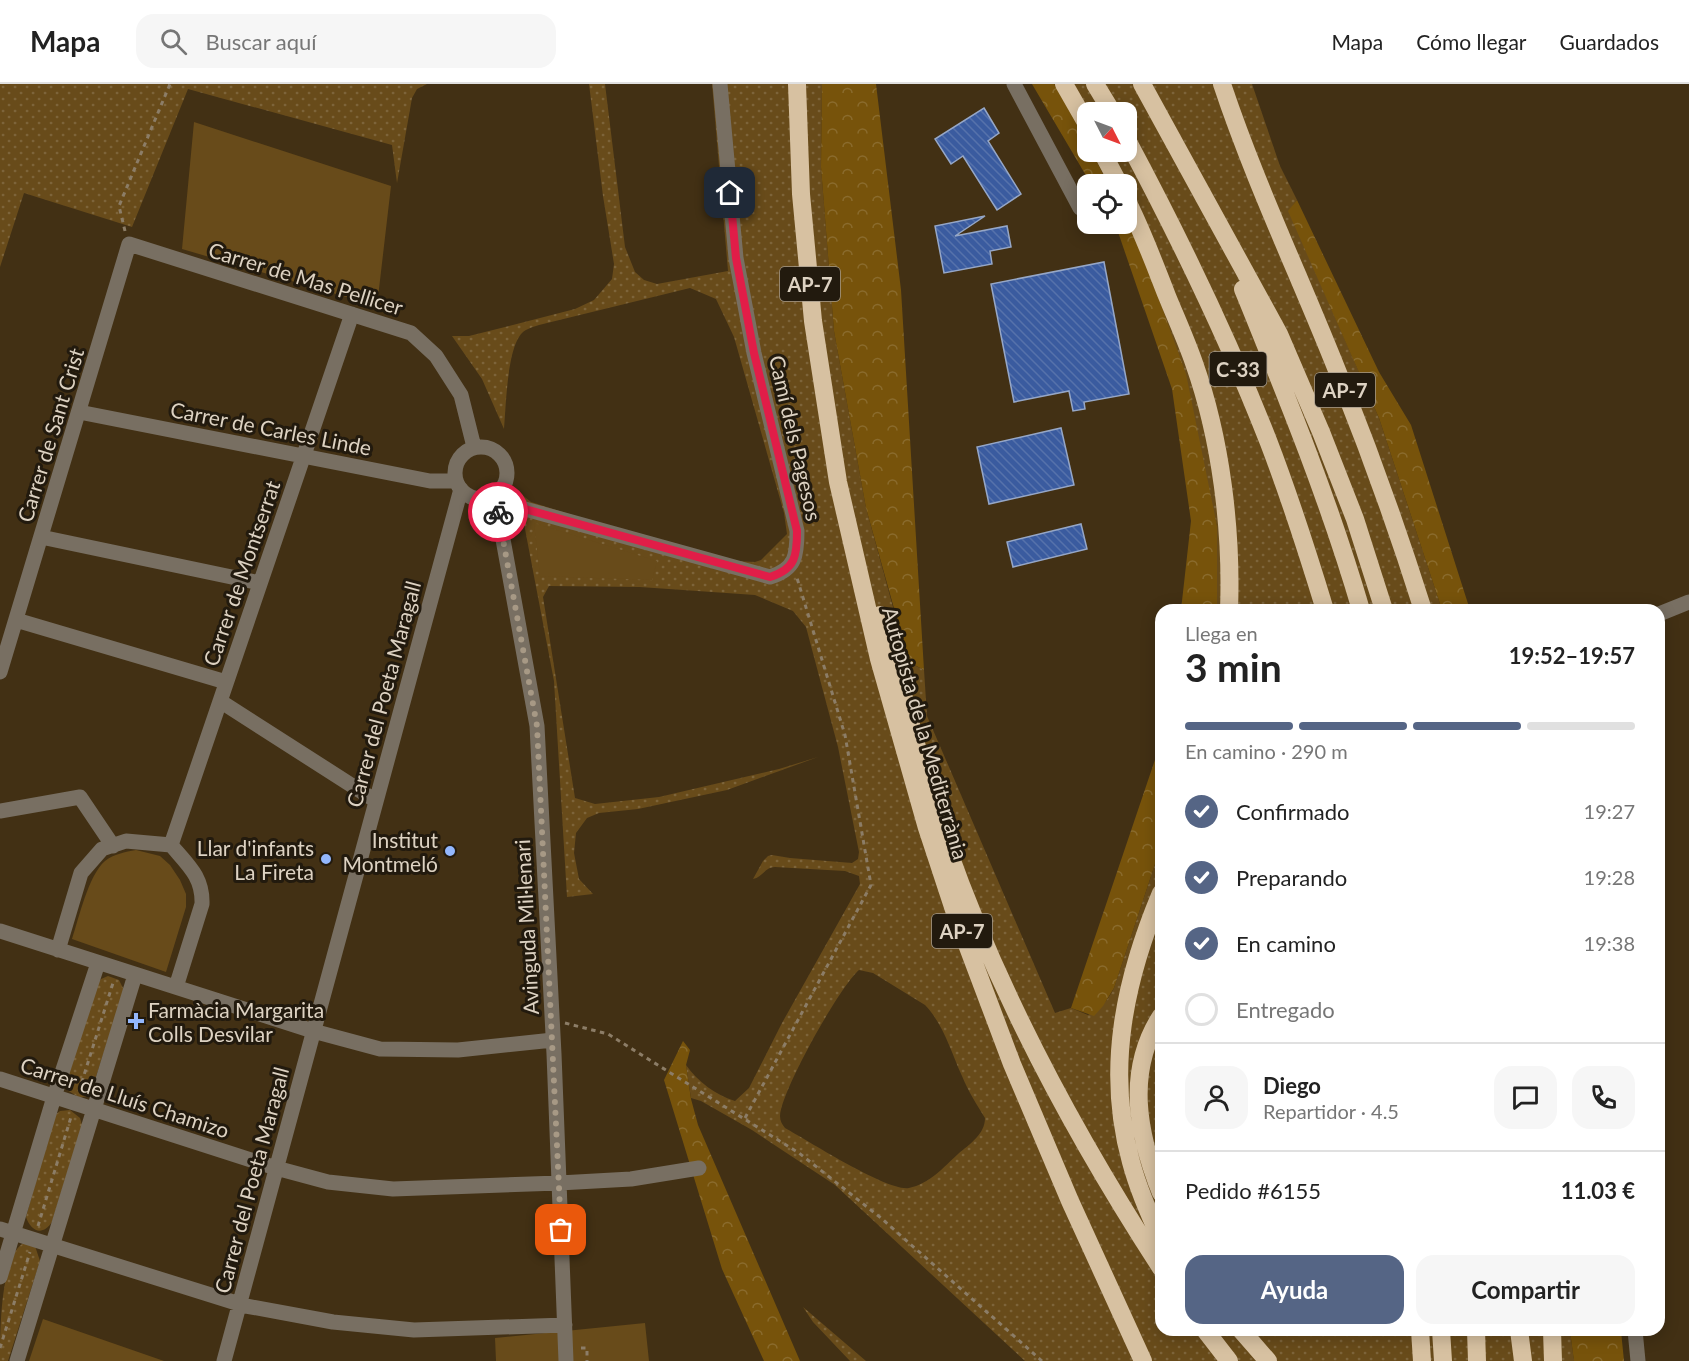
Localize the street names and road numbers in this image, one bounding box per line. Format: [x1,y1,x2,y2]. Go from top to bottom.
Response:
street label: Carrer de Mas Pellicer [206,237,407,320]
road number: AP-7 [780,267,840,301]
street label: Carrer de Sant Crist [12,345,88,525]
road number: C-33 [1210,352,1266,386]
street label: Camí dels Pagesos [765,353,827,523]
road number: AP-7 [1315,373,1375,407]
street label: Carrer de Carles Linde [168,396,374,460]
street label: Carrer de Montserrat [198,477,285,669]
street label: Carrer del Poeta Maragall [341,578,425,810]
street label: Autopista de la Mediterrània [878,604,974,862]
street label: Avinguda Mil·lenari [509,839,543,1015]
road number: AP-7 [932,914,992,948]
street label: Carrer de Lluís Chamizo [18,1051,233,1143]
street label: Carrer del Poeta Maragall [209,1064,293,1296]

